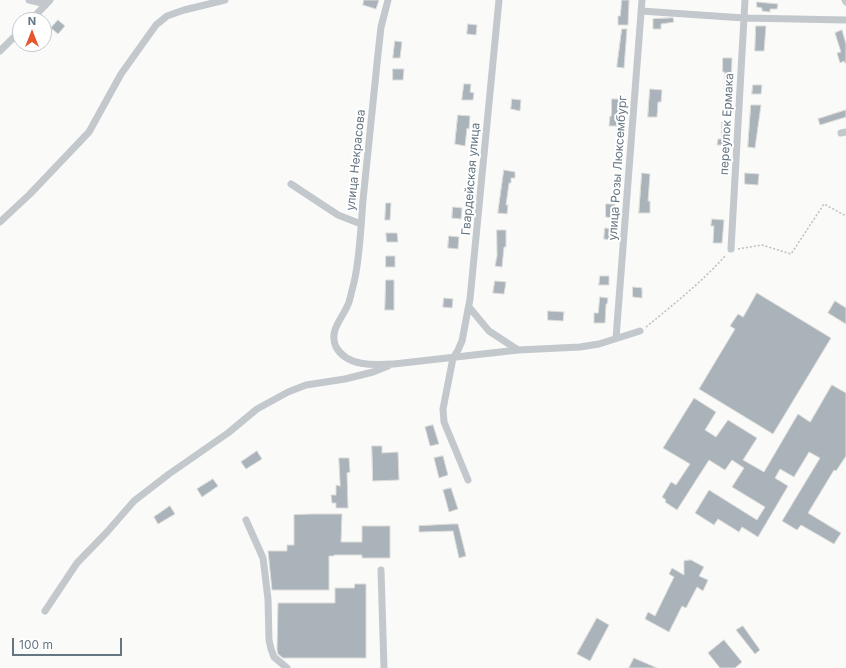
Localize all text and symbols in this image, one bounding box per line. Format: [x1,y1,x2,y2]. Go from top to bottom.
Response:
north arrow [12,12,52,52]
text: N [28,14,36,28]
street label: переулок Ермака [717,73,737,175]
street label: улица Розы Люксембург [606,95,630,241]
street label: улица Некрасова [344,109,368,211]
street label: Гвардейская улица [459,122,483,236]
scale bar [14,630,124,656]
text: 100 m [19,637,53,652]

